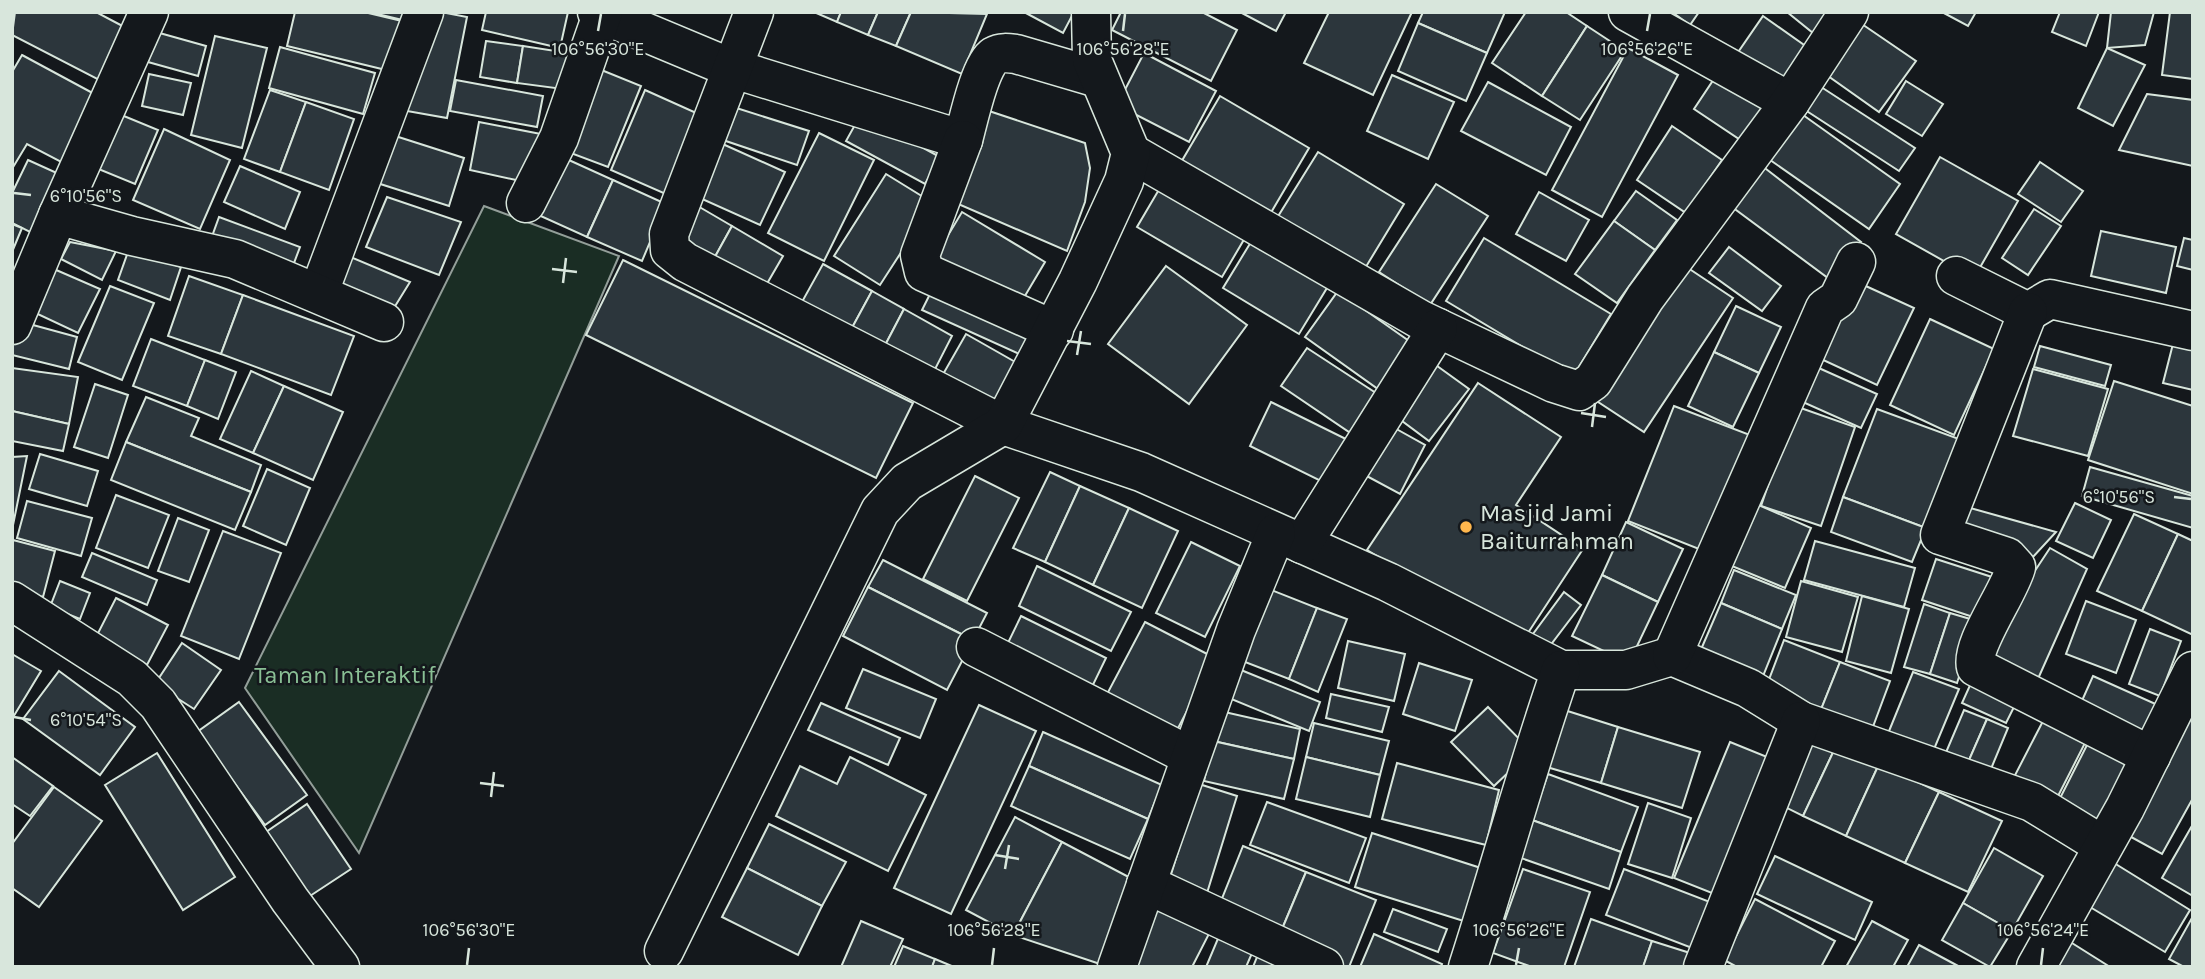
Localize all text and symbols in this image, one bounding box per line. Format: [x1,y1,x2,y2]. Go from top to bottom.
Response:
text: 106°56'30"E [552,38,644,60]
text: 106°56'28"E [1076,38,1170,60]
text: 106°56'26"E [1601,38,1693,60]
text: 6°10'56"S [50,185,122,207]
text: 6°10'56"S [2083,486,2155,508]
place label: Masjid Jami Baiturrahman [1480,499,1634,555]
marker: Masjid Jami Baiturrahman [1458,519,1474,535]
park label: Taman Interaktif [254,661,436,689]
text: 6°10'54"S [50,709,122,731]
text: 106°56'30"E [423,919,515,941]
text: 106°56'28"E [947,919,1041,941]
text: 106°56'26"E [1473,919,1565,941]
text: 106°56'24"E [1997,919,2089,941]

